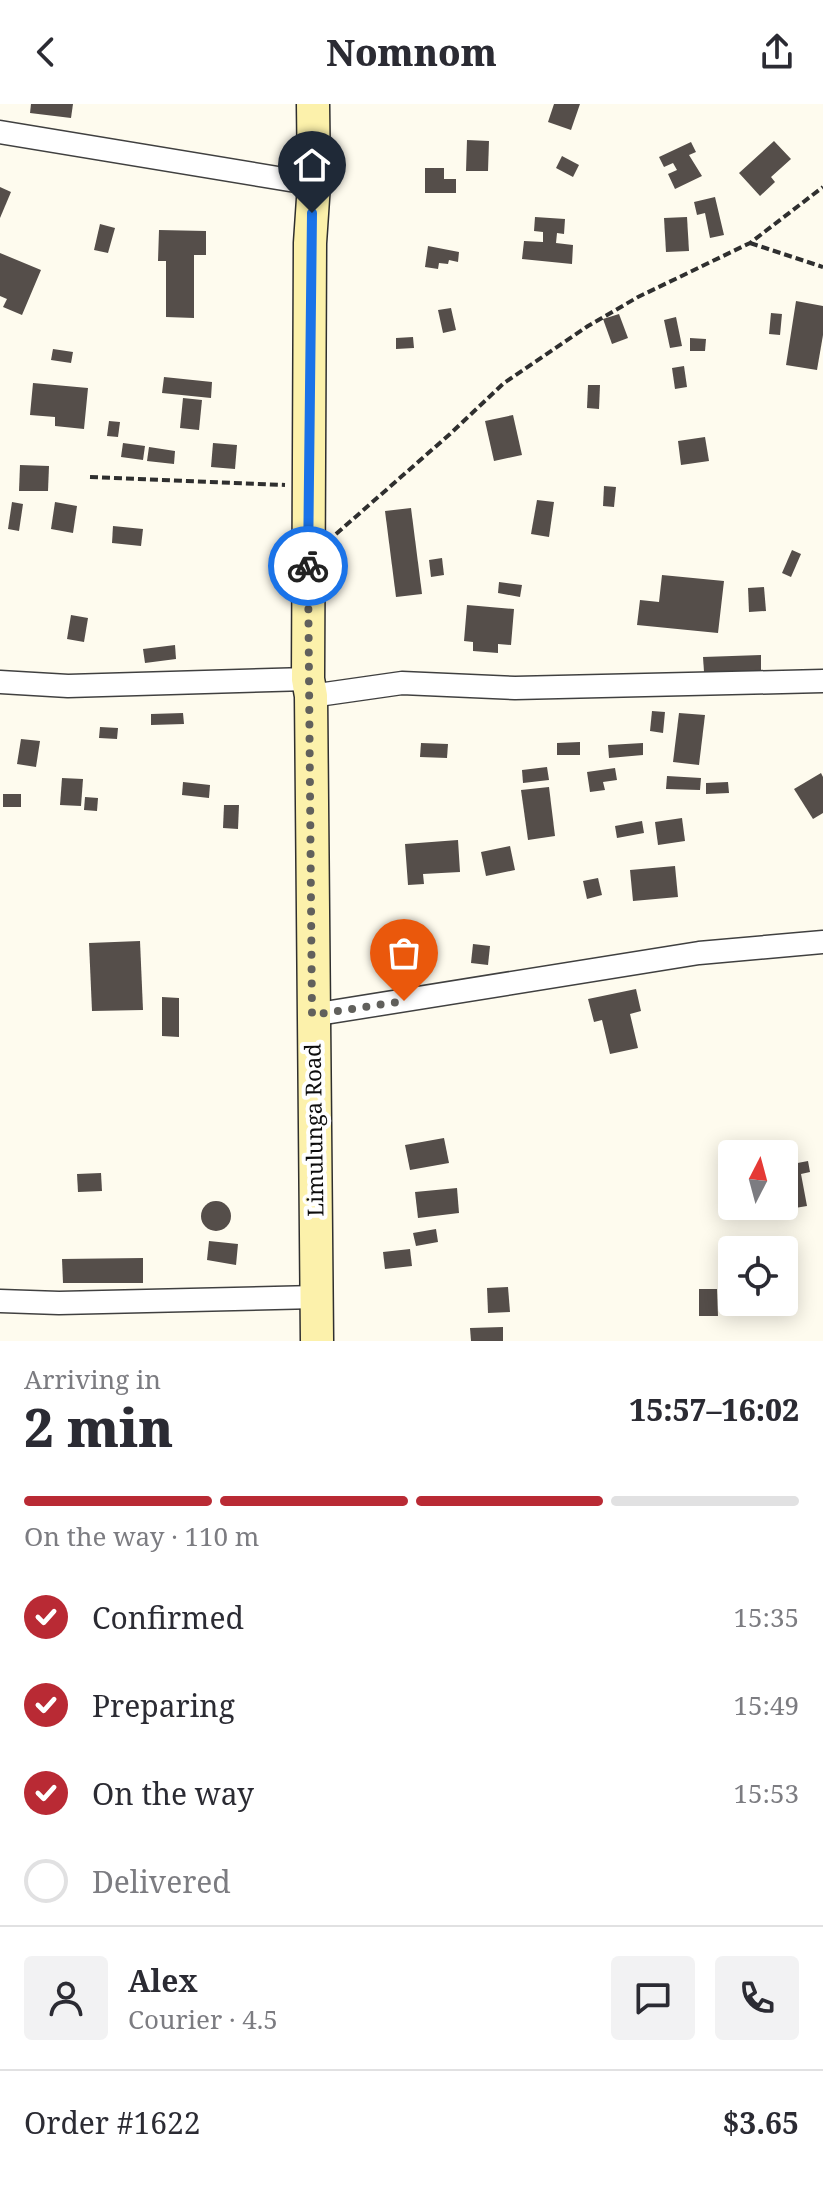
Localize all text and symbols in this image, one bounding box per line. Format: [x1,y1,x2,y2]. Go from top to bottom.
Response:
text: Nomnom [326,28,497,77]
icon: back [24,30,68,74]
icon: share [755,30,799,74]
pin [278,131,346,213]
icon: home [290,143,334,187]
courier [268,526,348,606]
icon: bike [286,544,330,588]
pin [370,919,438,1001]
icon: bag [382,931,426,975]
street label: Limulunga Road [296,1043,330,1217]
north arrow [718,1140,798,1220]
map controls [718,1140,798,1316]
button: locate [718,1236,798,1316]
text: Arriving in [24,1361,161,1397]
text: 15:57–16:02 [629,1389,799,1430]
text: 2 min [24,1391,173,1462]
text: On the way · 110 m [24,1518,259,1554]
icon: check [24,1595,68,1639]
text: Confirmed [92,1597,244,1638]
text: 15:35 [733,1599,799,1635]
icon: check [24,1683,68,1727]
text: Preparing [92,1685,235,1726]
text: 15:49 [733,1687,799,1723]
icon: check [24,1771,68,1815]
text: On the way [92,1773,254,1814]
text: 15:53 [733,1775,799,1811]
text: Delivered [92,1861,231,1902]
button: person [24,1956,108,2040]
button: chat [611,1956,695,2040]
button: phone [715,1956,799,2040]
text: Alex [128,1960,198,2001]
text: Courier · 4.5 [128,2001,278,2037]
text: Order #1622 [24,2102,201,2143]
text: $3.65 [722,2102,799,2143]

